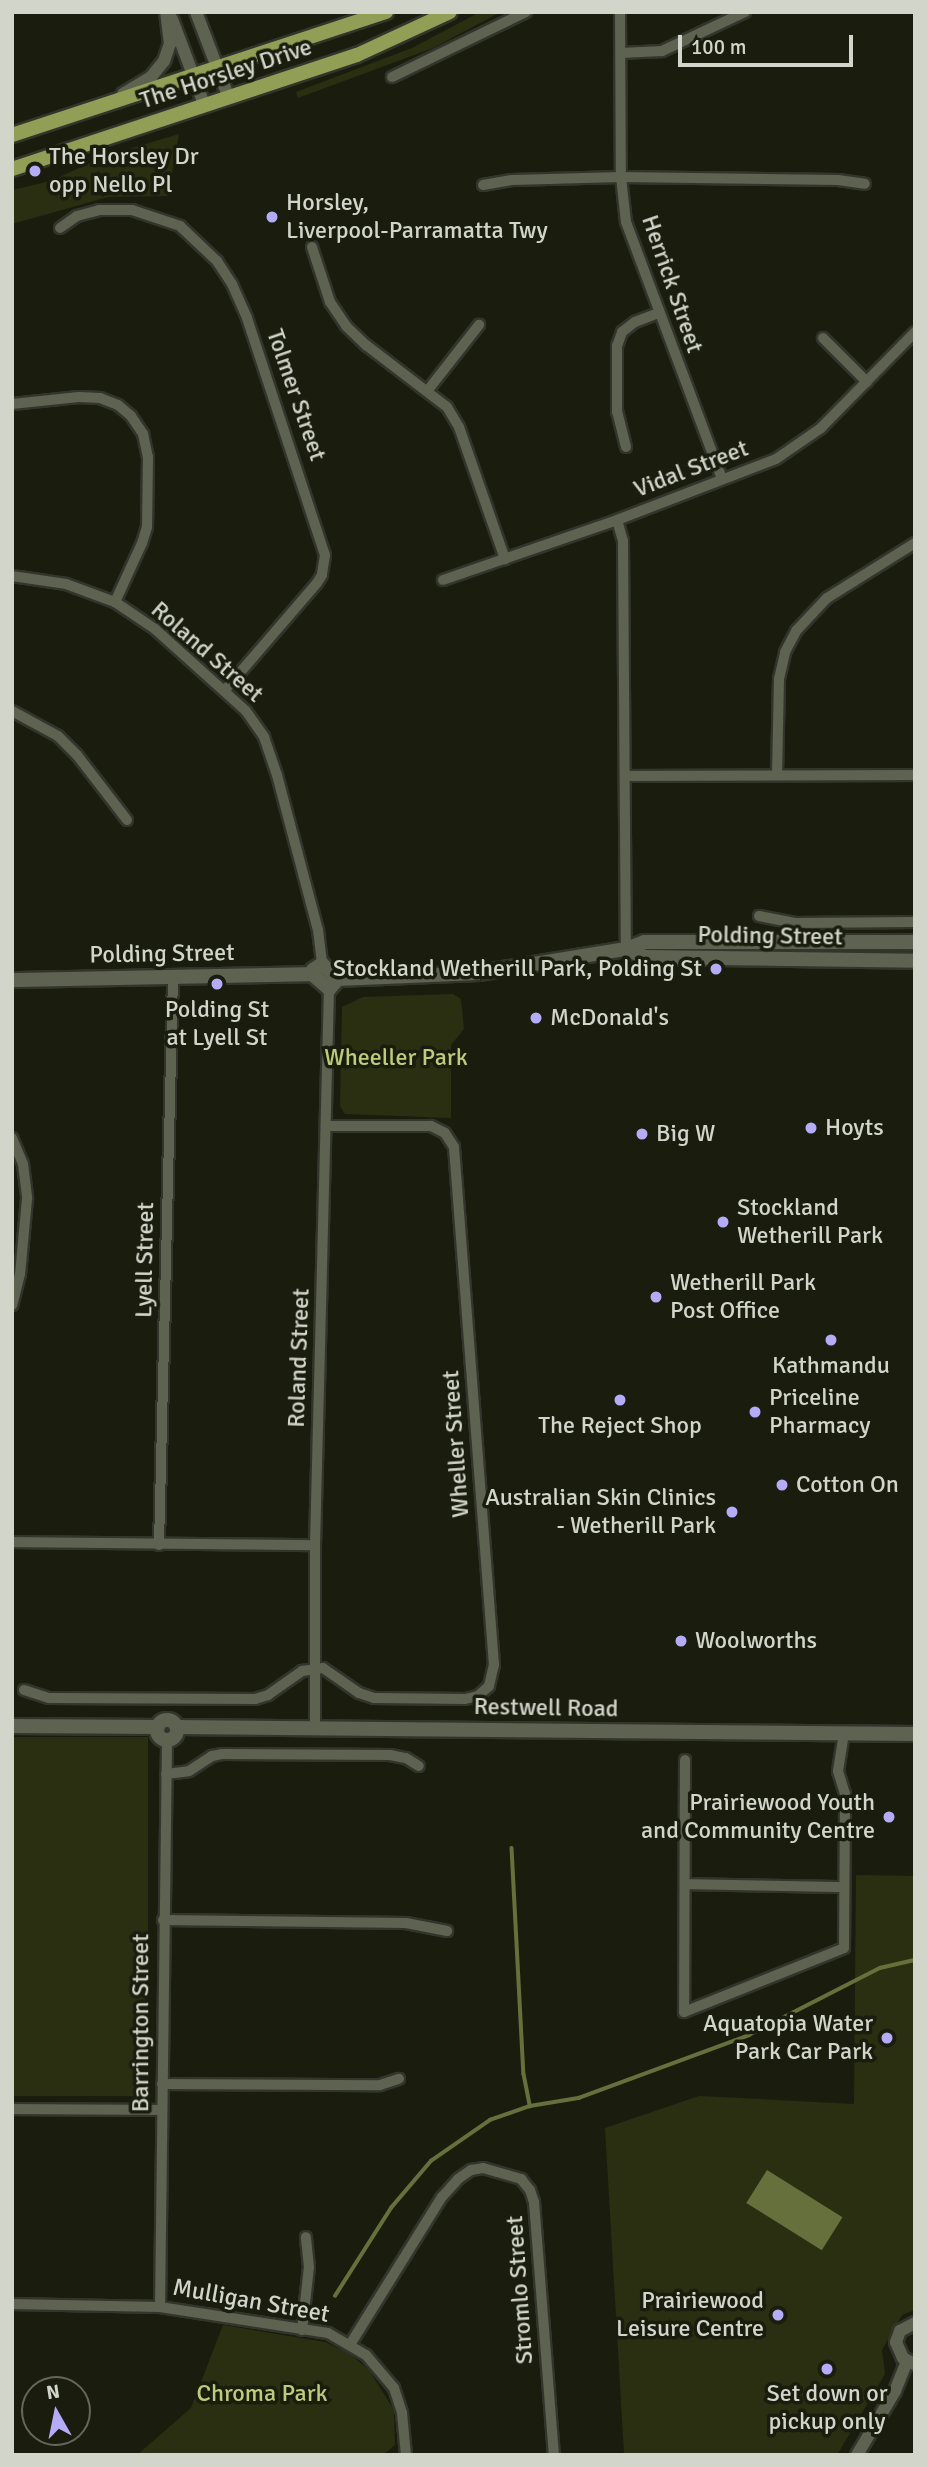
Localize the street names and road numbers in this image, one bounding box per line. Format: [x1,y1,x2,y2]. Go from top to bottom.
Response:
street label: The Horsley Drive [136,33,316,115]
street label: Herrick Street [635,211,709,357]
street label: Tolmer Street [260,325,332,465]
street label: Vidal Street [630,434,752,504]
street label: Roland Street [145,595,269,709]
street label: Polding Street [697,920,843,952]
street label: Polding Street [89,938,235,970]
street label: Lyell Street [130,1202,160,1318]
street label: Roland Street [282,1288,316,1428]
street label: Wheller Street [436,1369,476,1519]
street label: Restwell Road [473,1692,619,1724]
street label: Barrington Street [127,1934,155,2112]
street label: Stromlo Street [500,2215,540,2365]
street label: Mulligan Street [170,2273,332,2329]

